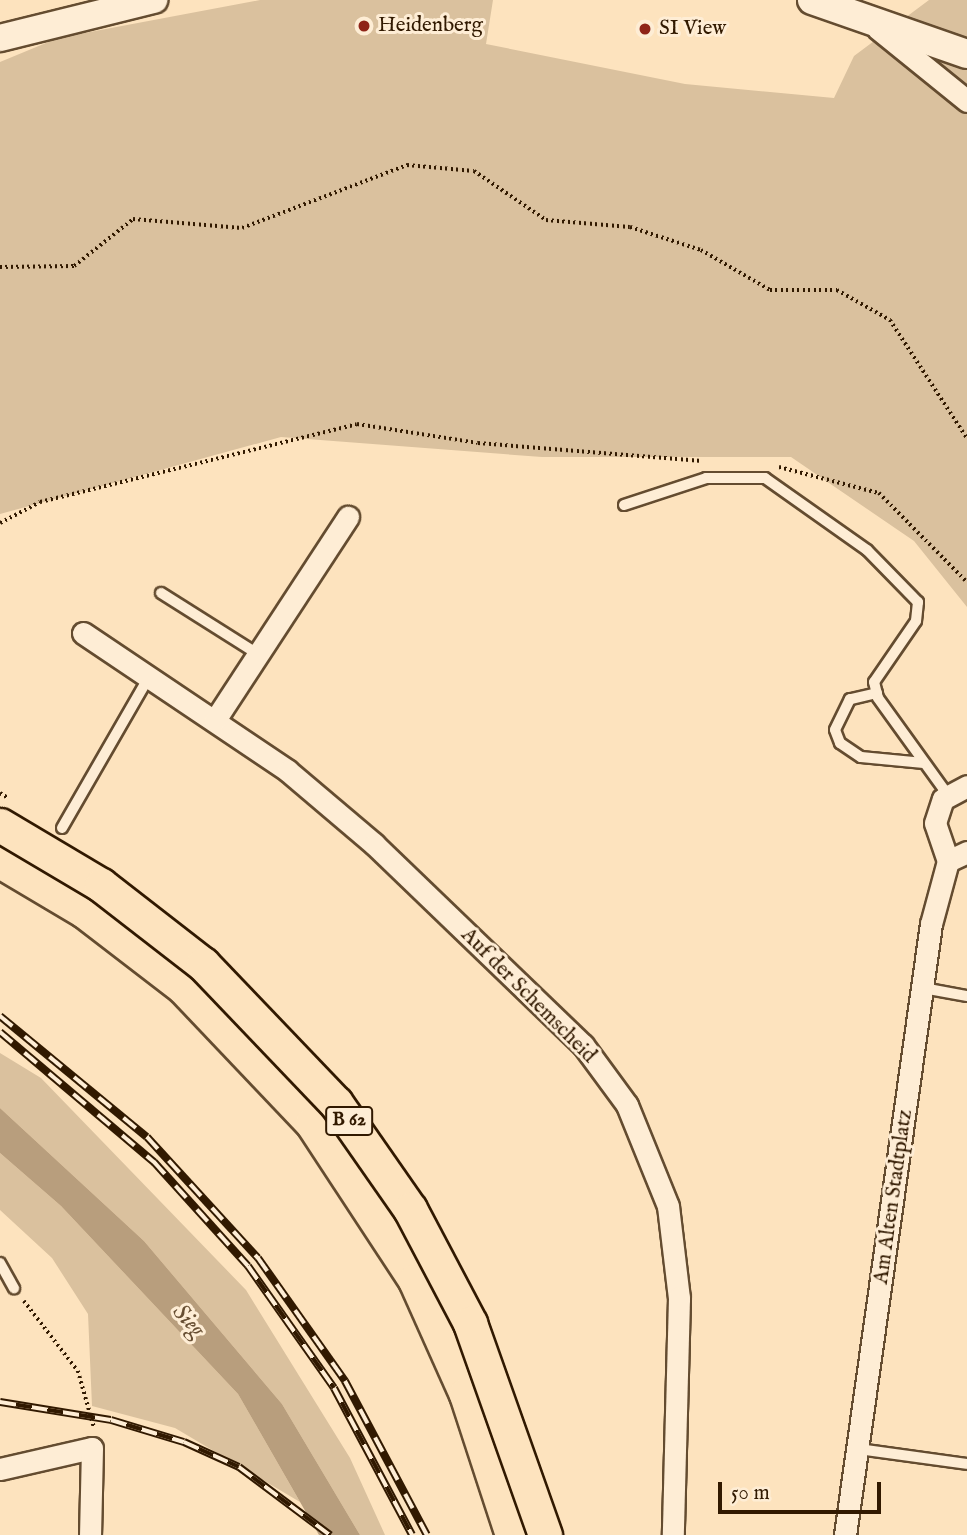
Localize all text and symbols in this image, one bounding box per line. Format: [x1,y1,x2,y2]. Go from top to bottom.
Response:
place label: Heidenberg [378,13,483,39]
place label: SI View [659,16,726,42]
marker: Heidenberg [356,18,372,34]
marker: SI View [637,21,653,37]
street label: Auf der Schemscheid [455,923,601,1069]
road number: B 62 [324,1106,374,1136]
street label: Am Alten Stadtplatz [869,1108,919,1286]
water label: Sieg [166,1299,210,1343]
scale bar [722,1468,885,1512]
text: 50 m [731,1480,770,1507]

